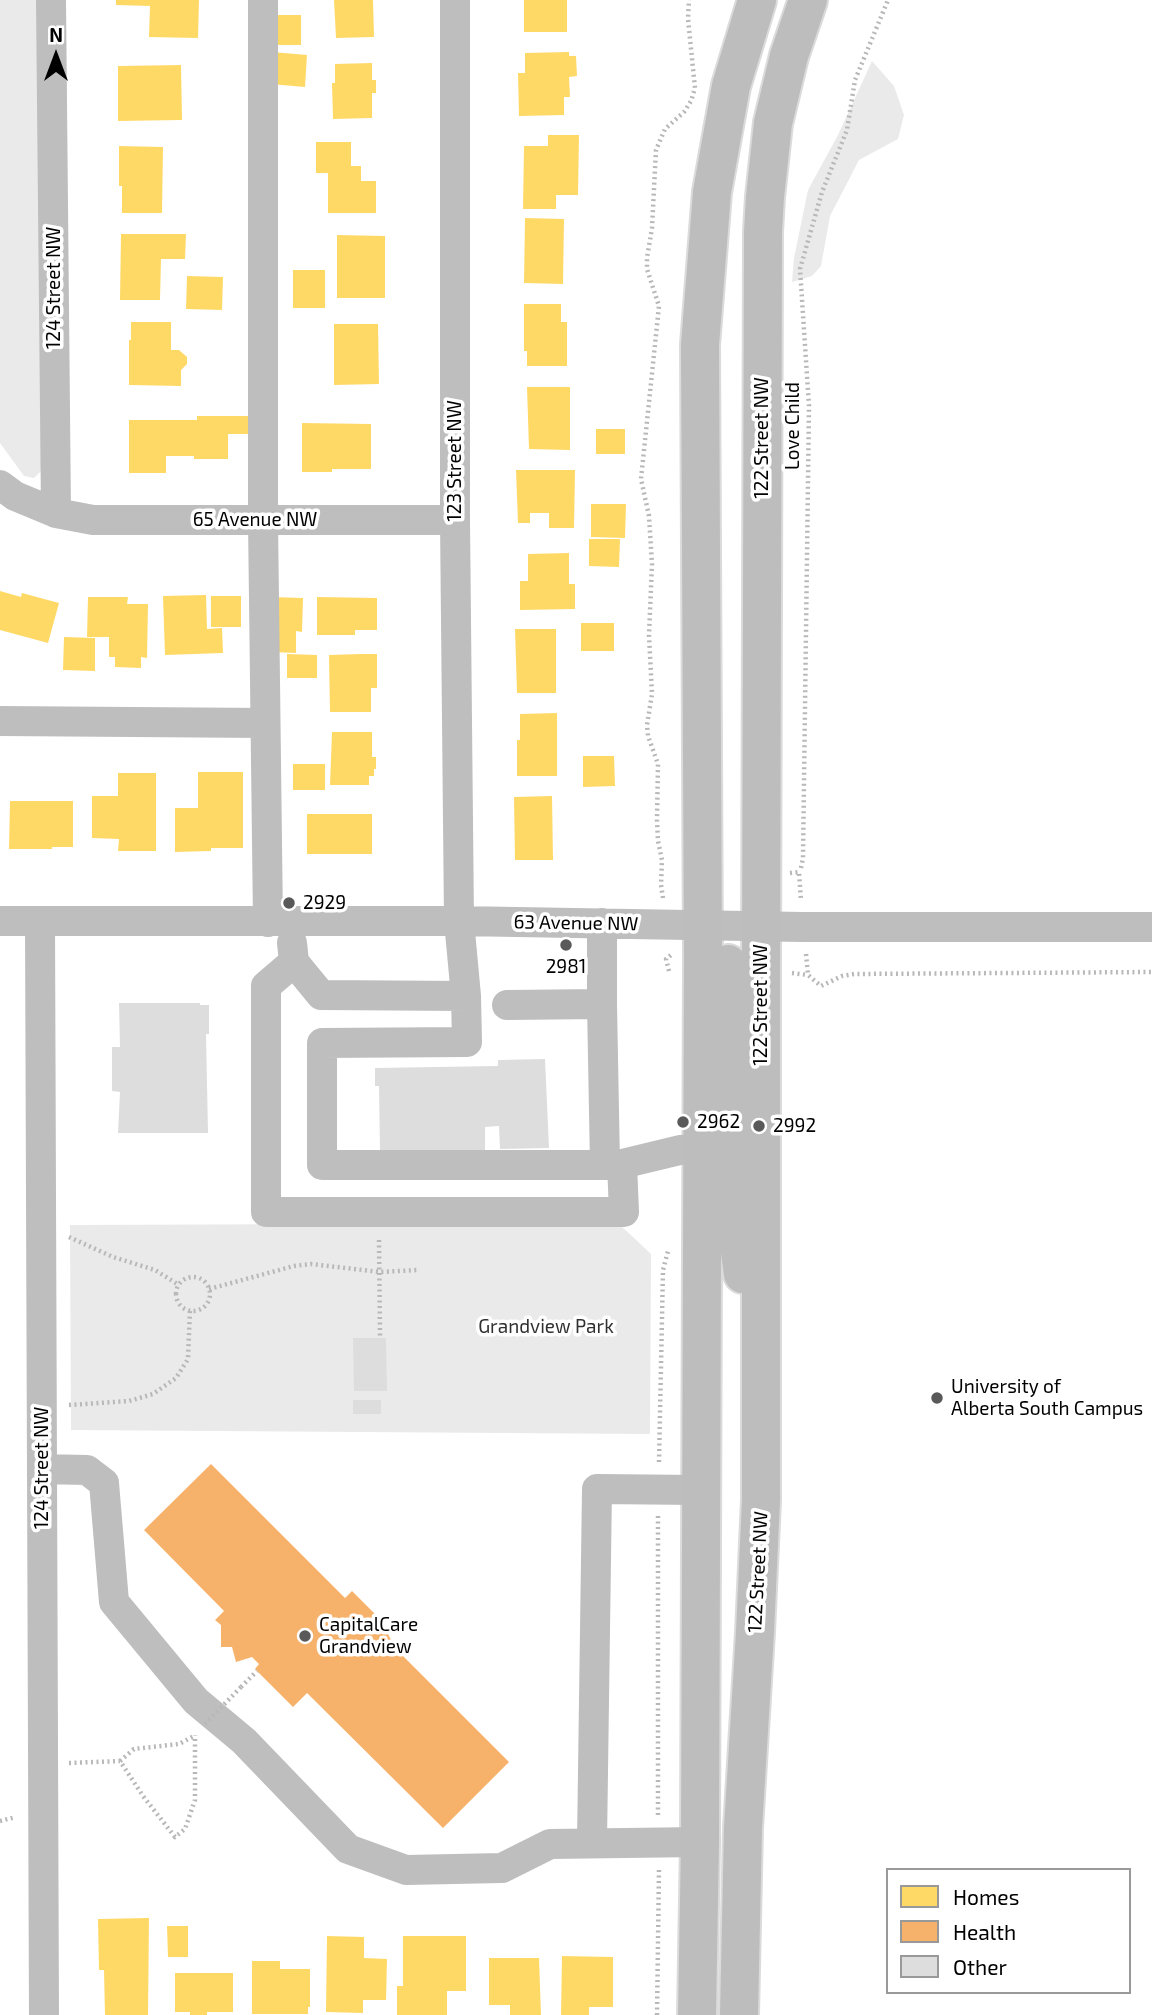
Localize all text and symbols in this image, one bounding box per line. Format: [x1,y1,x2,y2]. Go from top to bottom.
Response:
north arrow [21,21,91,91]
text: N [49,23,63,46]
street label: 124 Street NW [43,227,65,349]
street label: 122 Street NW [751,377,773,499]
street label: Love Child [782,382,804,470]
street label: 123 Street NW [444,400,466,522]
street label: 65 Avenue NW [193,509,317,531]
place label: 2929 [303,892,346,914]
marker: 2929 [281,895,297,911]
street label: 63 Avenue NW [513,911,639,935]
marker: 2981 [558,937,574,953]
street label: 122 Street NW [750,944,772,1066]
place label: 2981 [546,956,586,978]
place label: 2962 [697,1111,740,1133]
marker: 2962 [675,1114,691,1130]
place label: 2992 [773,1115,816,1137]
marker: 2992 [751,1118,767,1134]
park label: Grandview Park [478,1316,614,1338]
place label: University of Alberta South Campus [951,1376,1143,1420]
marker: University of Alberta South Campus [929,1390,945,1406]
street label: 124 Street NW [31,1407,53,1529]
street label: 122 Street NW [743,1511,773,1633]
place label: CapitalCare Grandview [319,1614,418,1658]
marker: CapitalCare Grandview [297,1628,313,1644]
legend [886,1868,1131,1994]
text: Homes [953,1884,1019,1909]
text: Health [953,1919,1016,1944]
text: Other [953,1954,1007,1979]

